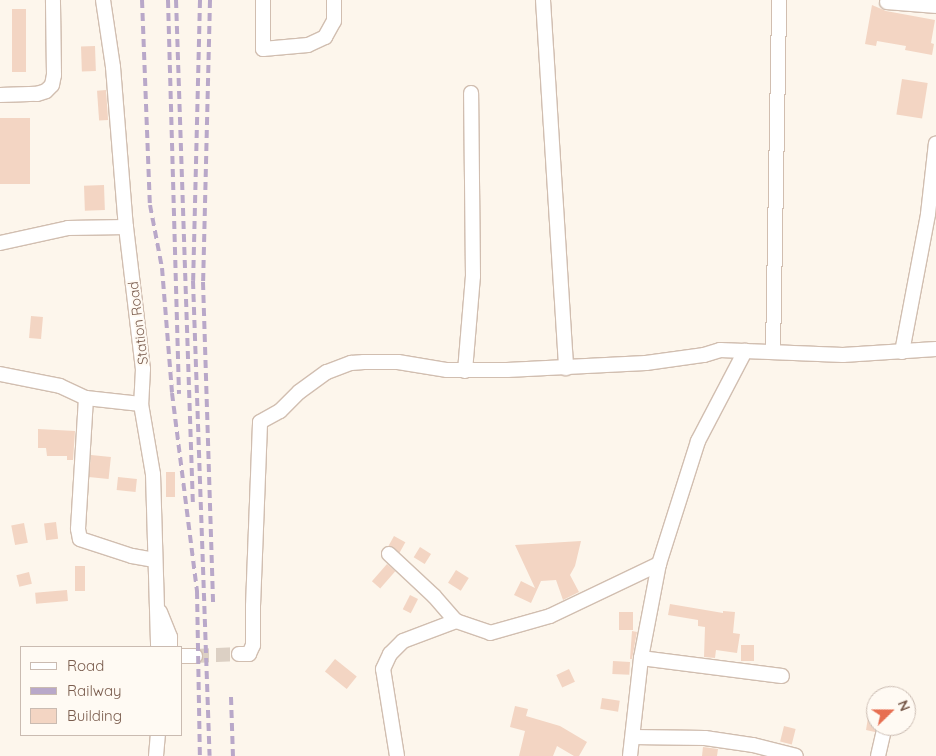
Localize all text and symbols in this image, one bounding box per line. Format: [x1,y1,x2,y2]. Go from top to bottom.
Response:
street label: Station Road [125,280,151,366]
legend [20,646,182,736]
text: Road [67,656,104,675]
text: Railway [67,681,122,700]
north arrow [866,686,916,736]
text: N [894,698,914,714]
text: Building [67,706,122,725]

